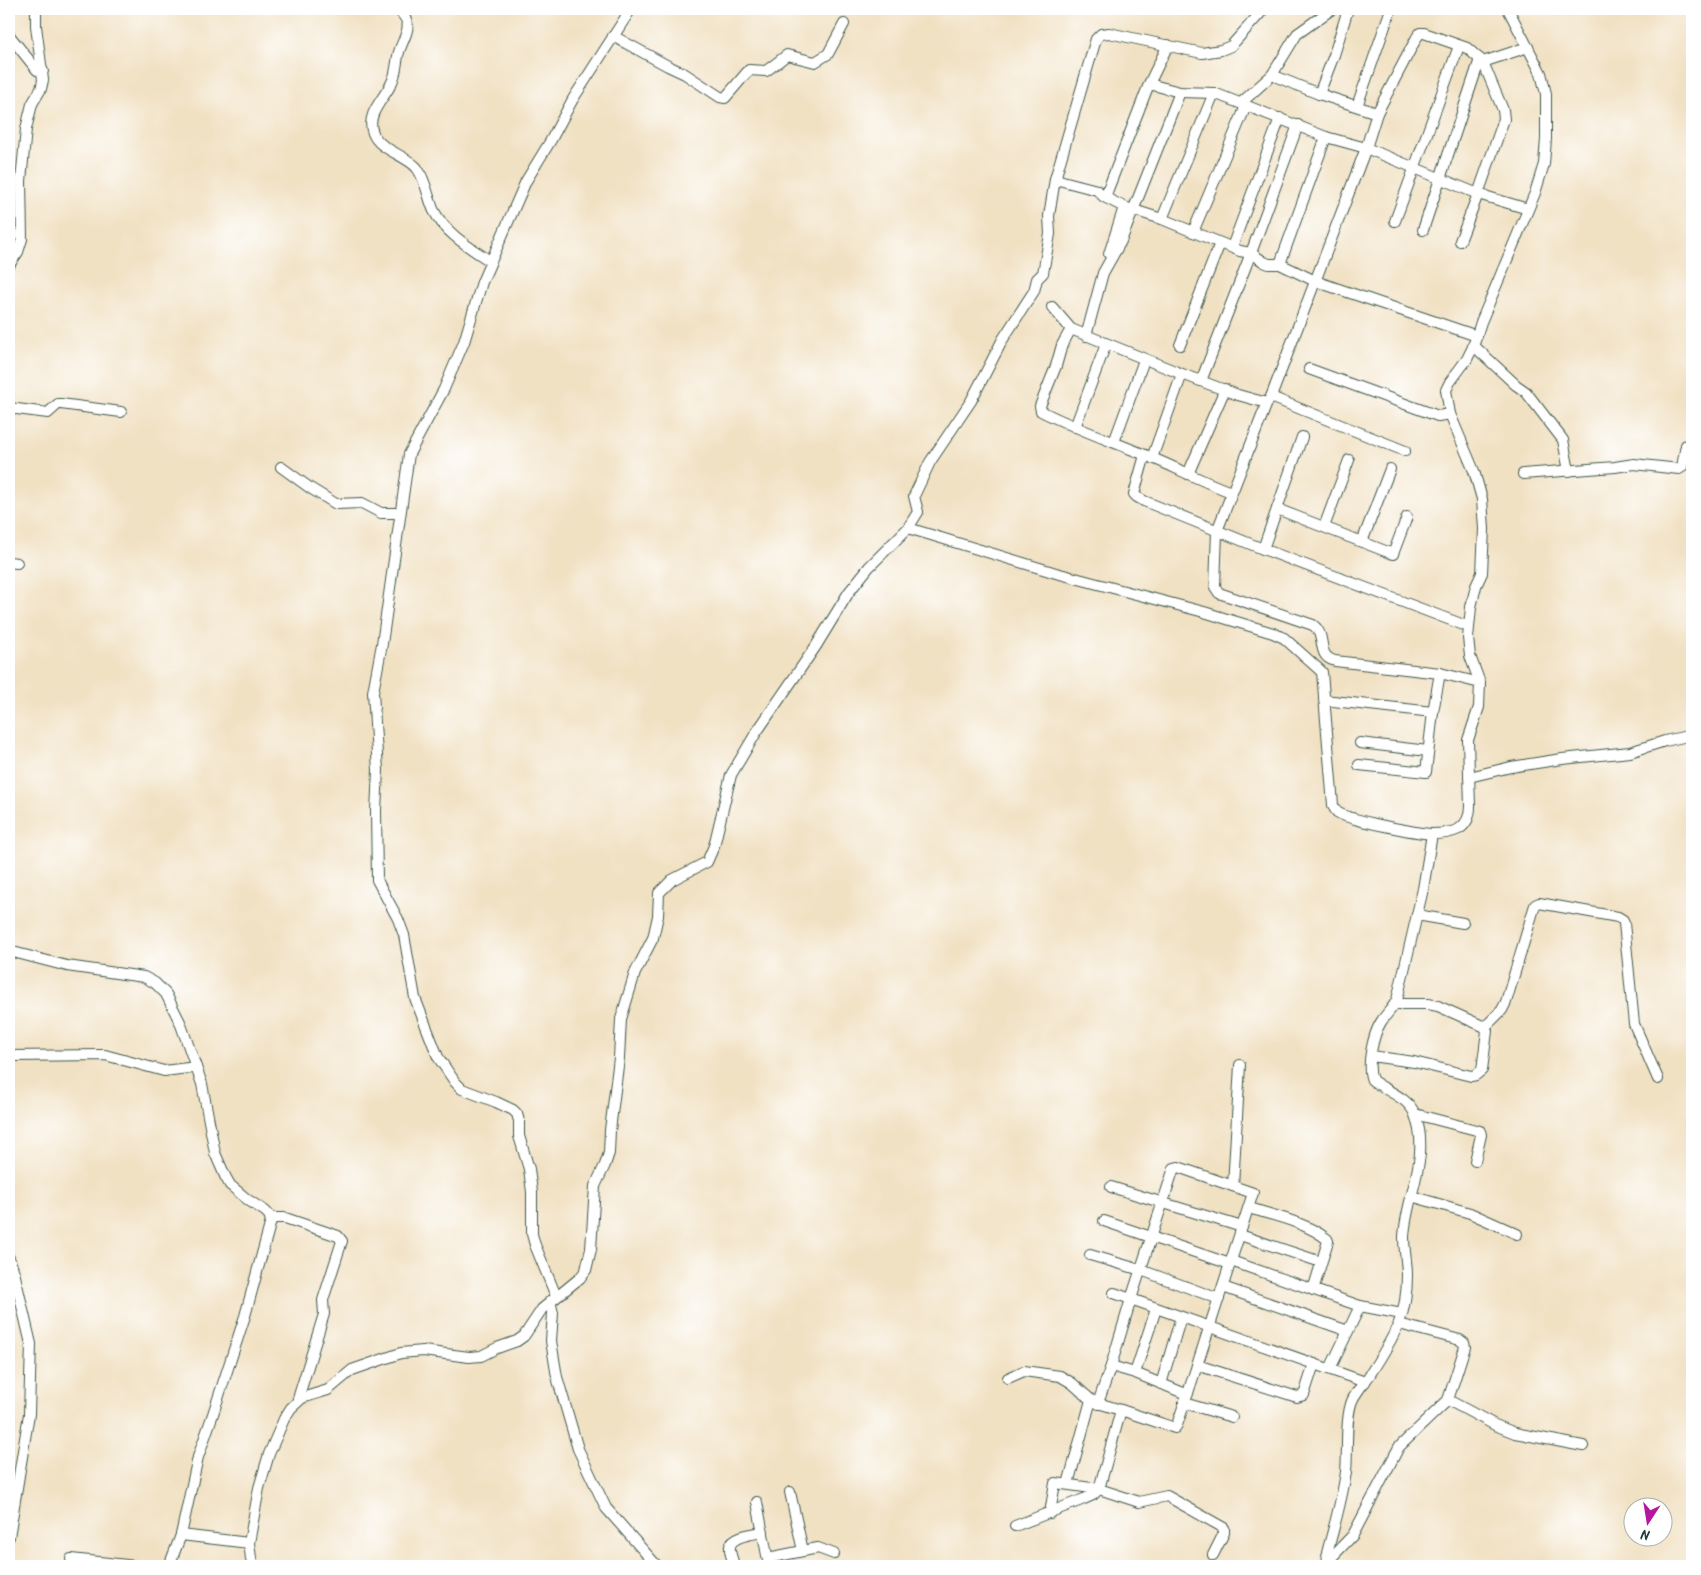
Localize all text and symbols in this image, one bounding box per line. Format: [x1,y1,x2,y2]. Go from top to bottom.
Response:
north arrow [1624,1498,1674,1548]
text: N [1639,1522,1652,1545]

